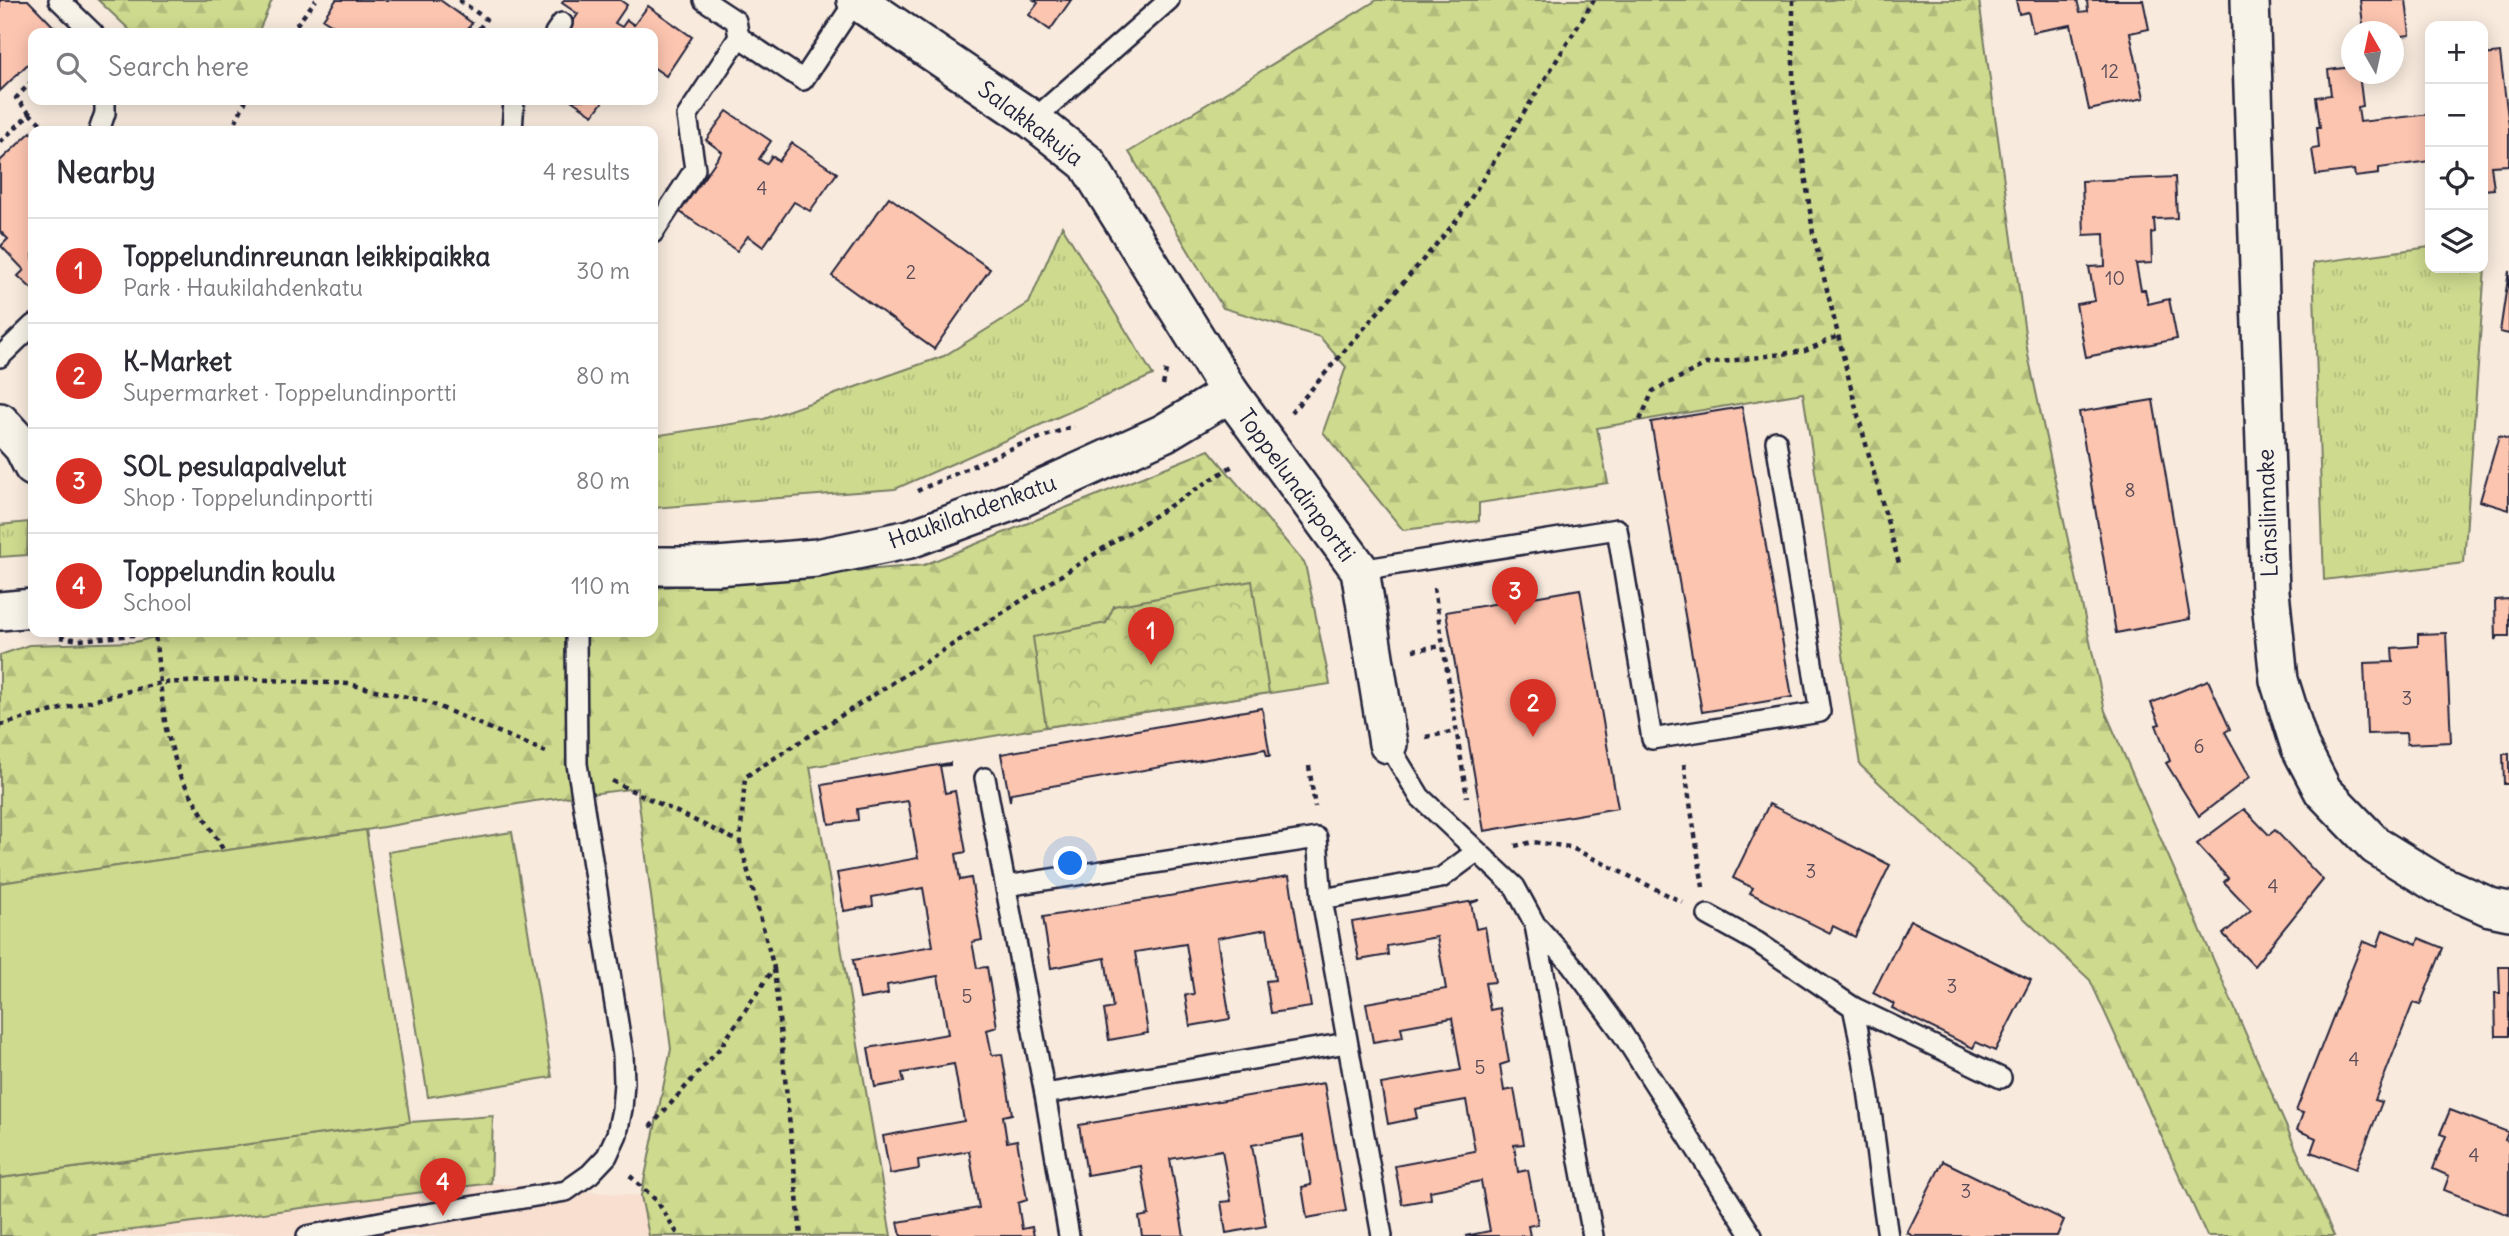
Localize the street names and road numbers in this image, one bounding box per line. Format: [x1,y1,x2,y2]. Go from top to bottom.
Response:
street label: Salakkakuja [973,74,1089,172]
street label: Toppelundinportti [1232,403,1362,567]
street label: Länsilinnake [2250,448,2284,578]
street label: Haukilahdenkatu [884,467,1060,555]

